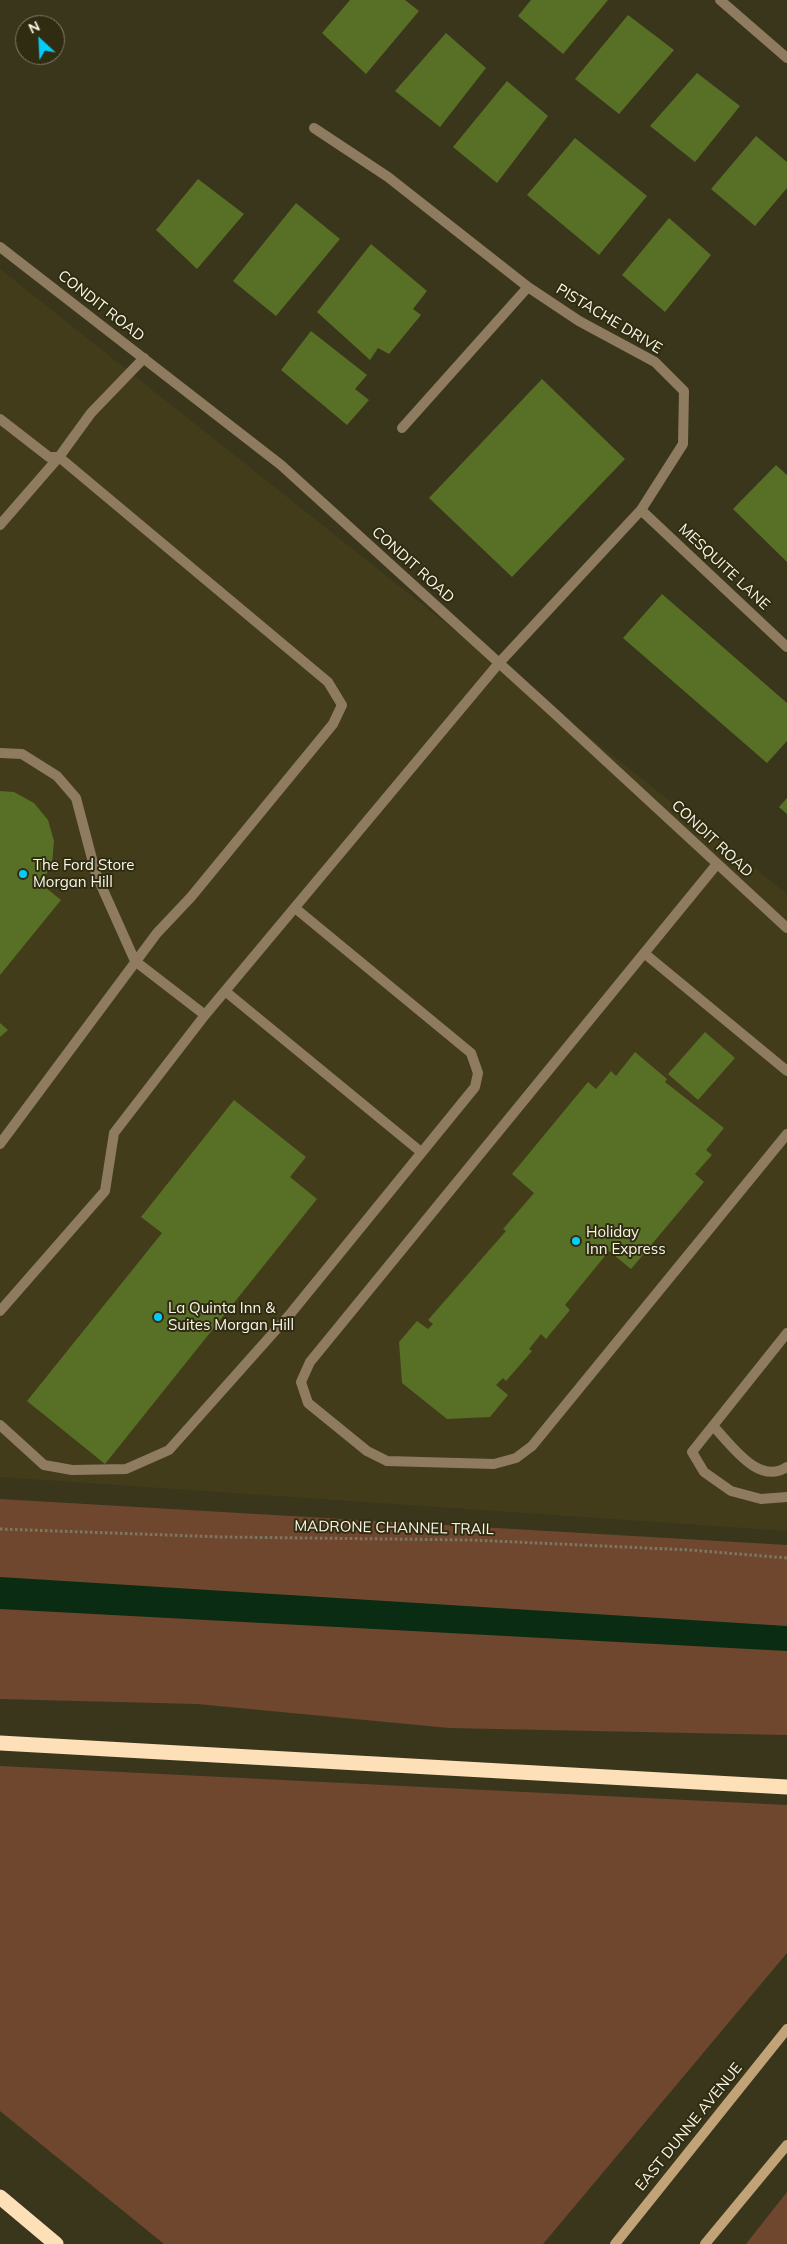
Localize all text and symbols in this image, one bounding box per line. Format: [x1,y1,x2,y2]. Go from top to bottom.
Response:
north arrow [15,15,65,65]
text: N [25,17,43,38]
street label: CONDIT ROAD [54,267,148,345]
street label: PISTACHE DRIVE [553,280,665,358]
street label: MESQUITE LANE [675,520,773,614]
street label: CONDIT ROAD [368,523,458,607]
street label: CONDIT ROAD [668,797,756,881]
place label: The Ford Store Morgan Hill [33,856,134,891]
marker: The Ford Store Morgan Hill [17,868,29,880]
place label: Holiday Inn Express [586,1223,666,1258]
marker: Holiday Inn Express [570,1235,582,1247]
place label: La Quinta Inn & Suites Morgan Hill [168,1299,294,1334]
marker: La Quinta Inn & Suites Morgan Hill [152,1311,164,1323]
street label: MADRONE CHANNEL TRAIL [294,1517,494,1539]
street label: EAST DUNNE AVENUE [632,2059,746,2195]

